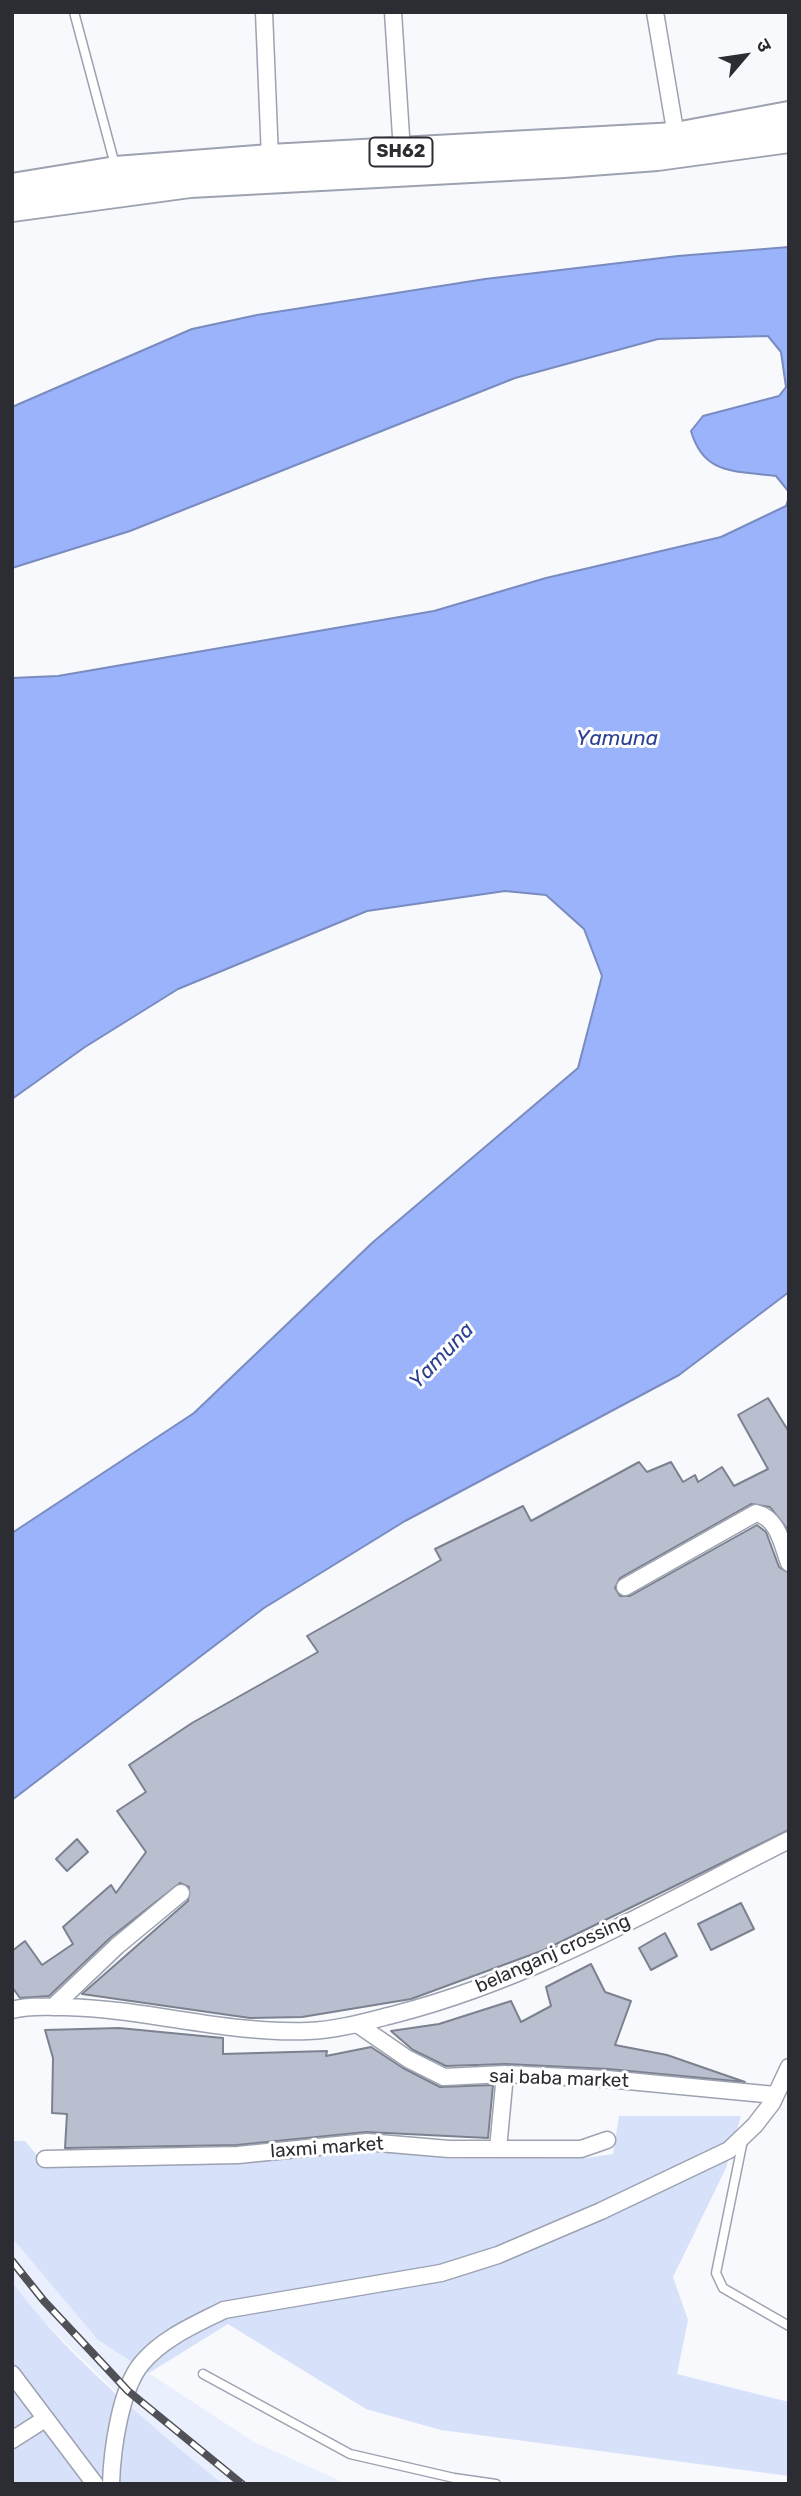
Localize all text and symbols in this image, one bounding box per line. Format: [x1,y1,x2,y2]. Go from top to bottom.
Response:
north arrow [710,21,780,91]
text: उ [751,35,777,56]
road number: SH62 [370,138,432,167]
water label: Yamuna [576,726,658,752]
water label: Yamuna [404,1318,480,1394]
street label: belanganj crossing [472,1910,634,1998]
street label: sai baba market [489,2065,629,2093]
street label: laxmi market [270,2133,384,2163]

